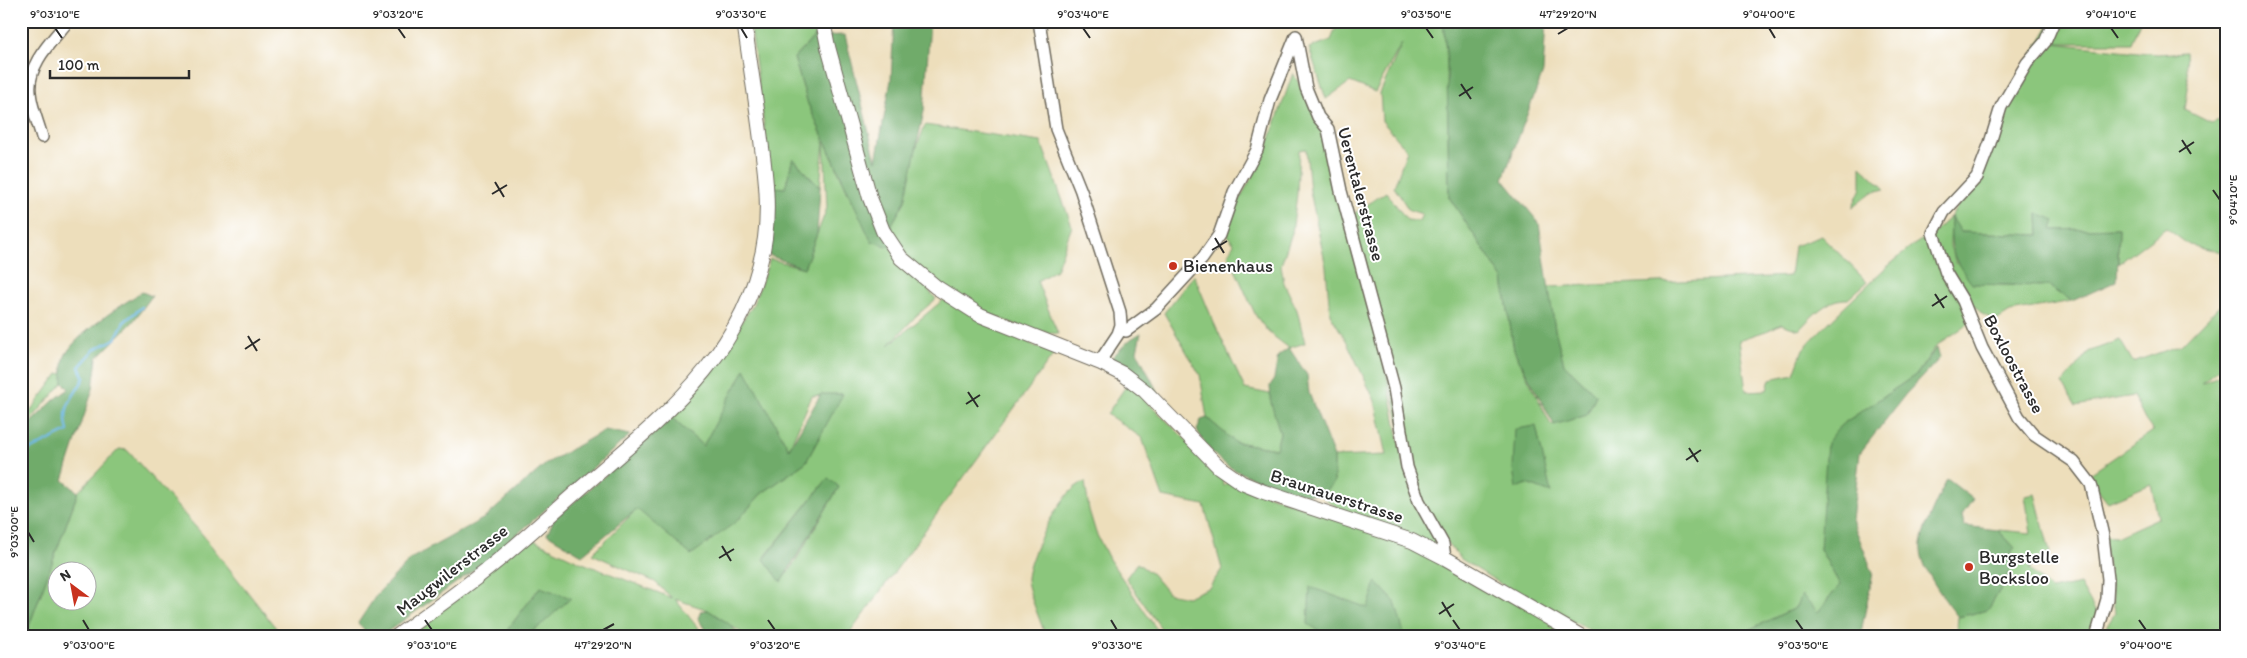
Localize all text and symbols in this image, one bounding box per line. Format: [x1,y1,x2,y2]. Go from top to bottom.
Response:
text: 9°03'10"E [30,7,80,21]
text: 9°03'20"E [373,7,424,21]
text: 9°03'30"E [716,7,767,21]
text: 9°03'40"E [1057,7,1109,21]
text: 9°03'50"E [1401,7,1452,21]
text: 47°29'20"N [1539,7,1597,21]
text: 9°04'00"E [1743,7,1796,21]
text: 9°04'10"E [2086,7,2137,21]
scale bar [50,48,189,80]
text: 100 m [58,56,100,74]
street label: Uerentalerstrasse [1333,125,1389,263]
text: 9°04'10"E [2226,174,2240,225]
place label: Bienenhaus [1183,255,1273,277]
marker: Bienenhaus [1167,260,1179,272]
street label: Boxloostrasse [1979,311,2049,417]
street label: Braunauerstrasse [1268,464,1406,528]
text: 9°03'00"E [7,506,21,558]
street label: Maugwilerstrasse [392,520,512,620]
place label: Burgstelle Bocksloo [1979,546,2059,589]
north arrow [48,560,98,610]
marker: Burgstelle Bocksloo [1963,561,1975,573]
text: N [57,566,74,585]
text: 9°03'00"E [63,638,115,652]
text: 9°03'10"E [407,638,457,652]
text: 47°29'20"N [574,638,632,652]
text: 9°03'20"E [750,638,801,652]
text: 9°03'30"E [1092,638,1143,652]
text: 9°03'40"E [1434,638,1486,652]
text: 9°03'50"E [1778,638,1829,652]
text: 9°04'00"E [2120,638,2173,652]

